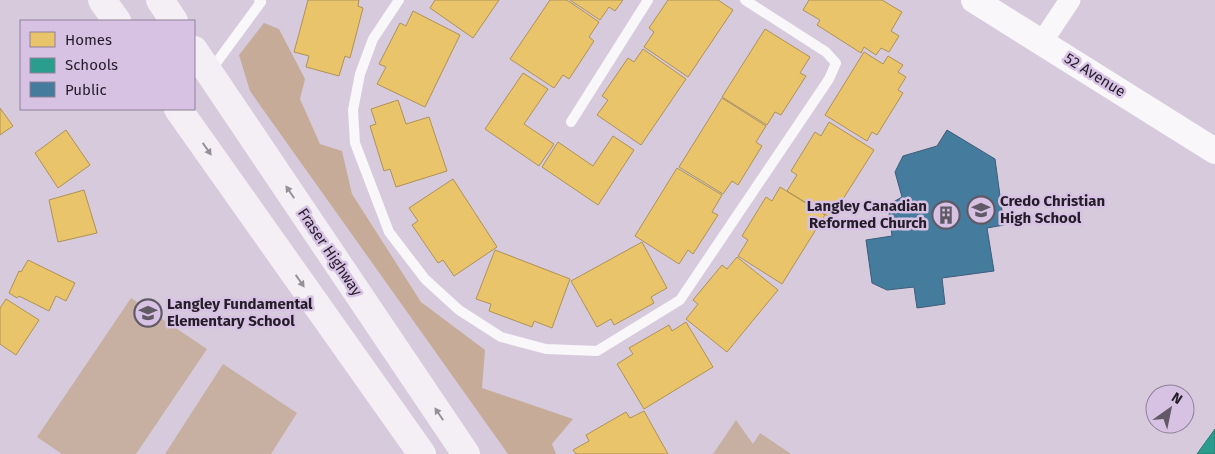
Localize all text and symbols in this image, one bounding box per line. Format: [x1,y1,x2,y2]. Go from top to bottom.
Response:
legend [20,20,195,110]
text: Homes [65,31,112,49]
street label: 52 Avenue [1061,49,1129,101]
text: Schools [65,56,118,74]
text: Public [65,81,107,99]
one-way arrow [202,142,212,155]
one-way arrow [285,185,294,199]
place label: Credo Christian High School [1000,192,1105,227]
school or university icon: Credo Christian High School [966,195,996,225]
place label: Langley Canadian Reformed Church [807,197,927,232]
building icon: Langley Canadian Reformed Church [931,200,961,230]
street label: Fraser Highway [294,205,366,300]
one-way arrow [295,274,305,288]
place label: Langley Fundamental Elementary School [167,295,313,330]
school or university icon: Langley Fundamental Elementary School [133,298,163,328]
north arrow [1145,384,1195,434]
text: N [1168,389,1185,408]
one-way arrow [434,407,444,420]

